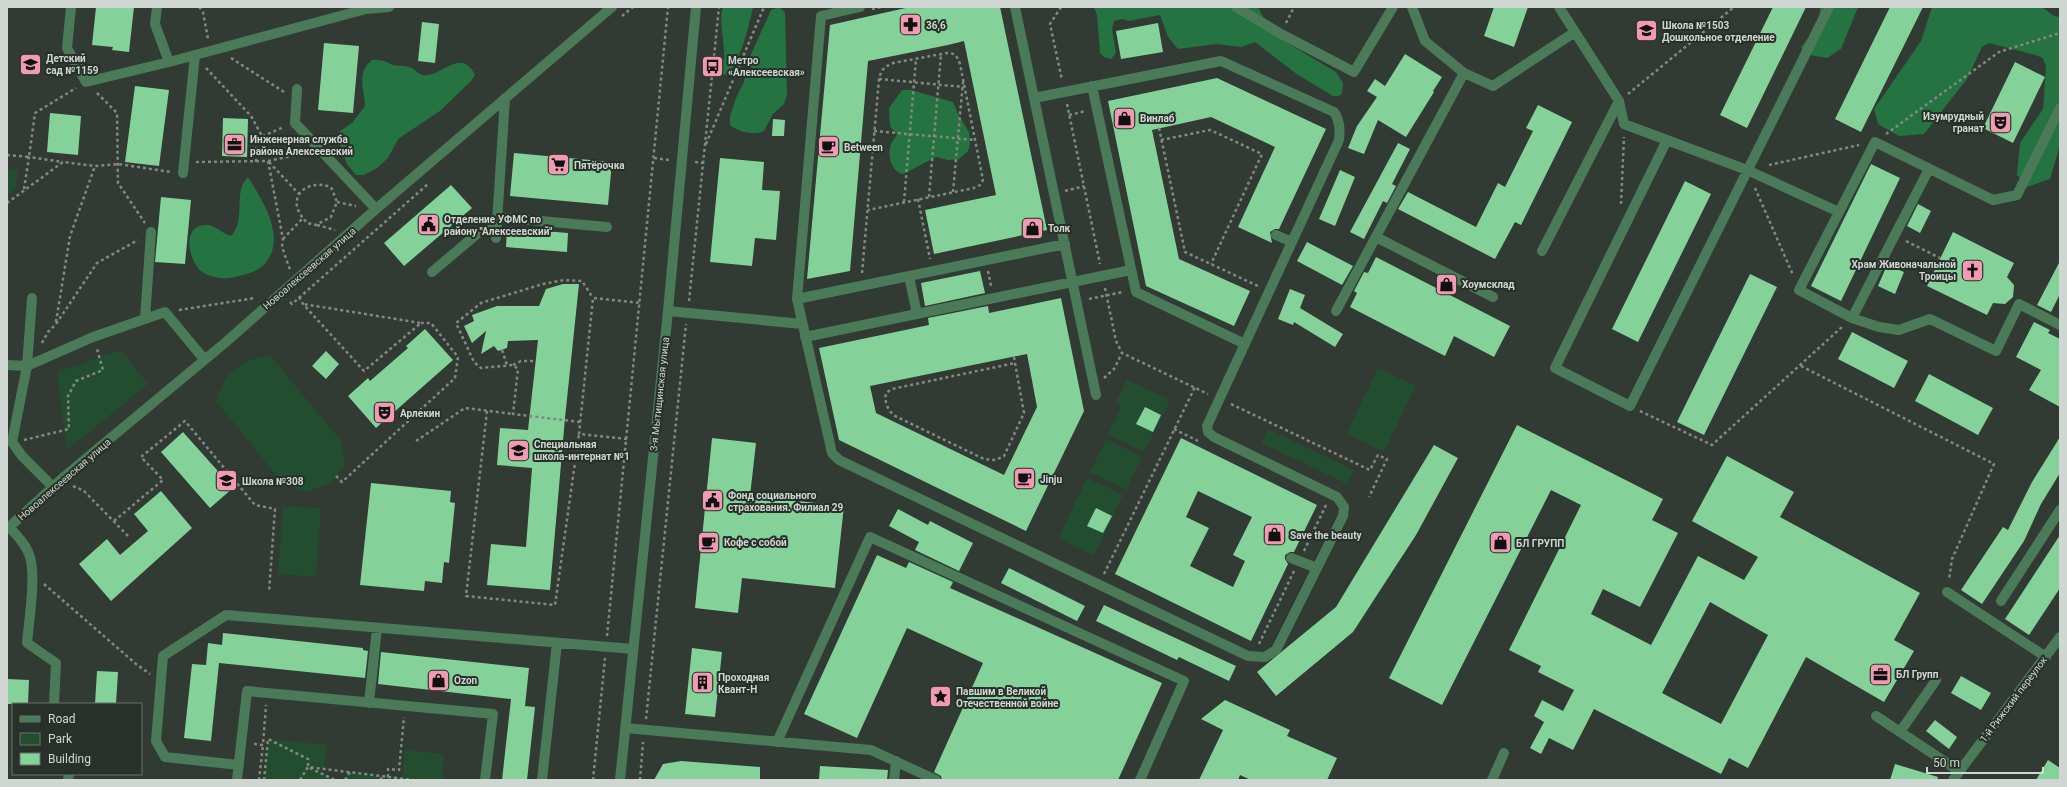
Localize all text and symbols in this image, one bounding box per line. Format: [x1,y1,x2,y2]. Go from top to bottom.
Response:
pharmacy icon: 36,6 [897,12,923,38]
school or university icon: Школа №1503 Дошкольное отделение [1633,18,1659,44]
place label: 36,6 [926,20,946,32]
place label: Школа №1503 Дошкольное отделение [1662,20,1775,43]
school or university icon: Детский сад №1159 [18,51,44,77]
place label: Детский сад №1159 [46,53,99,76]
bus stop icon: Метро «Алексеевская» [699,53,725,79]
place label: Метро «Алексеевская» [728,55,805,78]
shop icon: Винлаб [1111,105,1137,131]
theatre icon: Изумрудный гранат [1987,109,2013,135]
place label: Изумрудный гранат [1923,111,1984,134]
place label: Винлаб [1140,113,1175,124]
office icon: Инженерная служба района Алексеевский [222,132,248,158]
place label: Инженерная служба района Алексеевский [250,134,353,157]
cafe icon: Between [815,134,841,160]
place label: Between [844,142,883,153]
supermarket icon: Пятёрочка [546,152,572,178]
place label: Пятёрочка [574,160,625,171]
public building icon: Отделение УФМС по району "Алексеевский" [415,212,441,238]
place label: Отделение УФМС по району "Алексеевский" [444,214,553,237]
shop icon: Толк [1020,215,1046,241]
place label: Толк [1048,223,1071,234]
street label: Новоалексеевская улица [261,225,358,312]
church icon: Храм Живоначальной Троицы [1959,257,1985,283]
place label: Храм Живоначальной Троицы [1852,259,1956,282]
shop icon: Хоумсклад [1434,271,1460,297]
place label: Хоумсклад [1462,279,1515,290]
street label: 3-я Мытищинская улица [648,336,671,452]
theatre icon: Арлекин [371,400,397,426]
place label: Арлекин [400,408,440,419]
street label: Новоалексеевская улица [16,436,113,523]
school or university icon: Специальная школа-интернат №1 [506,437,532,463]
place label: Специальная школа-интернат №1 [534,439,630,462]
cafe icon: Jinju [1012,466,1038,492]
school or university icon: Школа №308 [213,468,239,494]
place label: Jinju [1040,474,1062,485]
place label: Школа №308 [242,476,304,487]
public building icon: Фонд социального страхования. Филиал 29 [700,488,726,514]
place label: Фонд социального страхования. Филиал 29 [728,490,844,513]
shop icon: Save the beauty [1261,522,1287,548]
cafe icon: Кофе с собой [696,529,722,555]
place label: Save the beauty [1290,530,1363,541]
shop icon: БЛ ГРУПП [1487,530,1513,556]
place label: Кофе с собой [724,537,787,548]
place label: БЛ ГРУПП [1516,538,1564,549]
street label: 1-й Рижский переулок [1978,654,2050,744]
office icon: БЛ Групп [1867,661,1893,687]
shop icon: Ozon [425,667,451,693]
place label: БЛ Групп [1896,669,1939,680]
building icon: Проходная Квант-Н [690,670,716,696]
place label: Проходная Квант-Н [718,672,769,695]
place label: Ozon [454,675,478,686]
place icon: Павшим в Великой Отечественной войне [928,684,954,710]
place label: Павшим в Великой Отечественной войне [956,686,1059,709]
legend [12,703,142,775]
text: Road [48,712,76,726]
text: Park [48,732,73,746]
scale bar [1927,749,2043,775]
text: Building [48,752,91,766]
text: 50 m [1933,756,1960,770]

